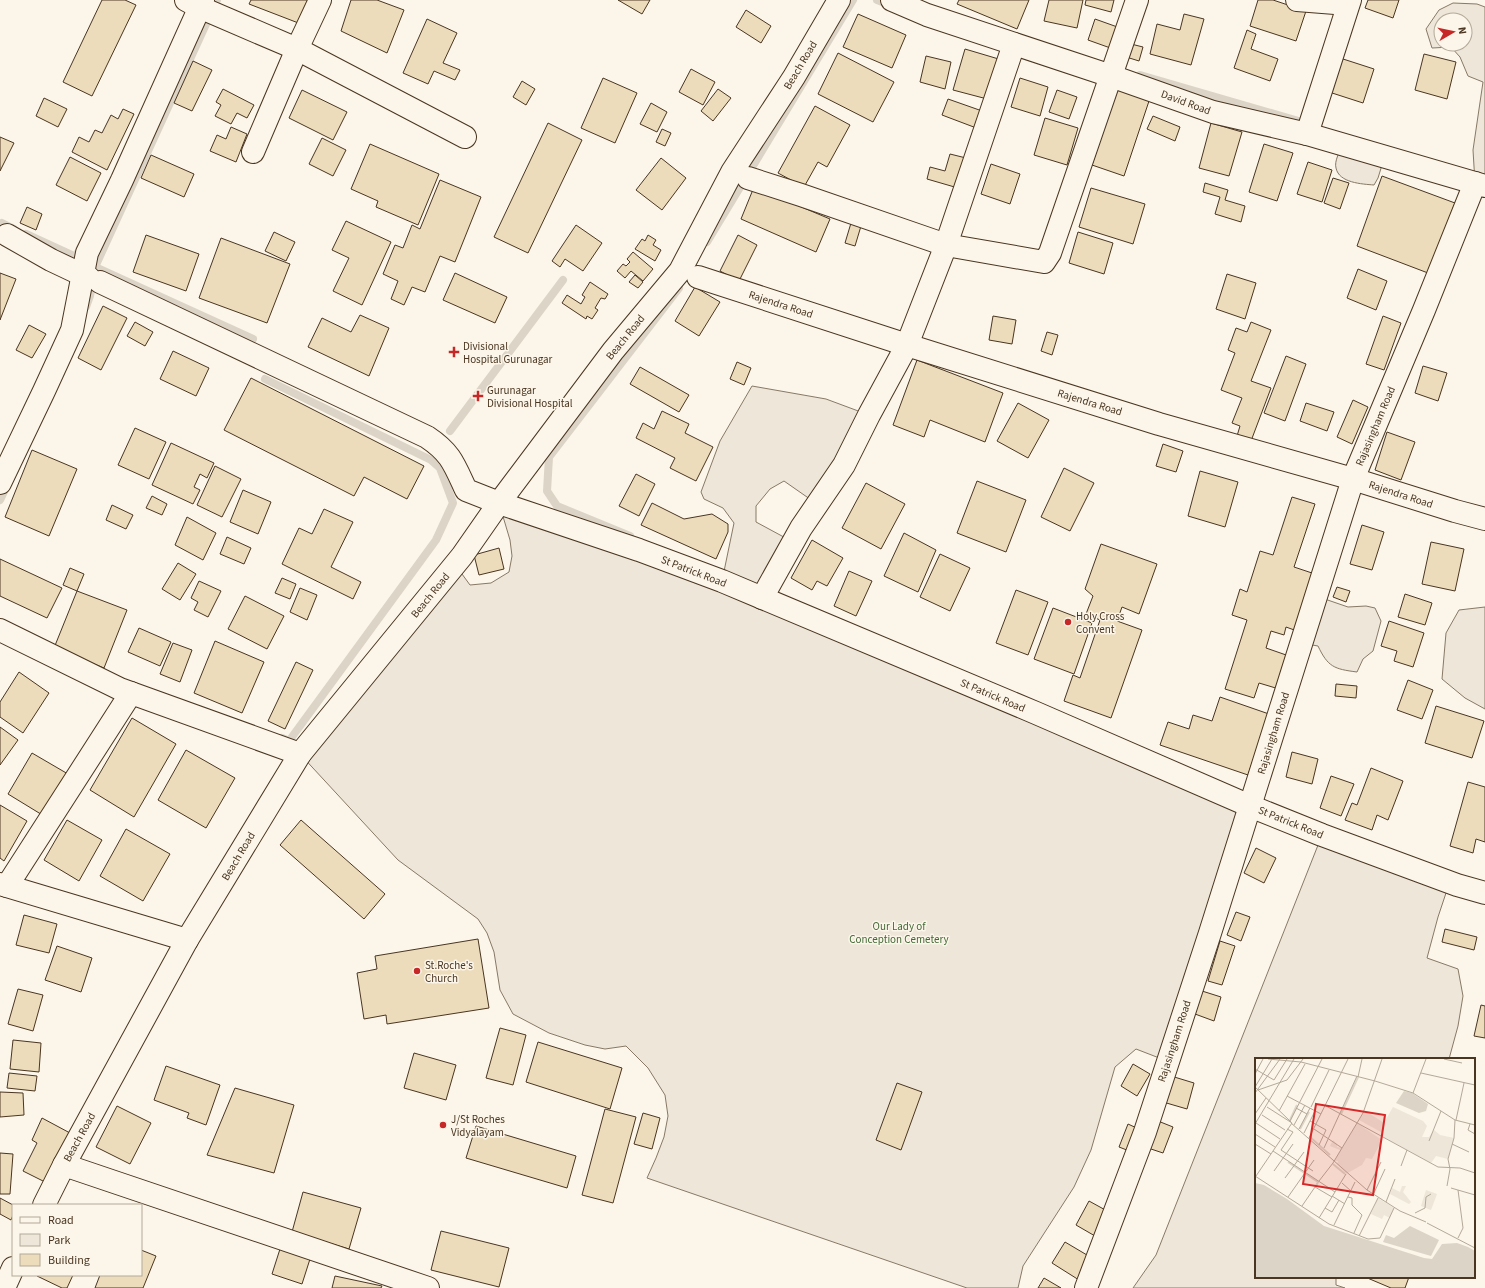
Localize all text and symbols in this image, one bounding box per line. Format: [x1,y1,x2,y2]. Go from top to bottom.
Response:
north arrow [1433,12,1473,52]
text: N [1454,26,1470,35]
street label: Beach Road [780,38,821,92]
street label: David Road [1159,87,1213,118]
street label: Rajendra Road [747,287,815,322]
street label: Beach Road [603,312,648,363]
place label: Divisional Hospital Gurunagar [463,339,553,367]
marker: Divisional Hospital Gurunagar [448,346,460,358]
place label: Gurunagar Divisional Hospital [487,383,573,411]
street label: Rajasingham Road [1352,384,1399,468]
street label: Rajendra Road [1056,386,1124,419]
marker: Gurunagar Divisional Hospital [472,390,484,402]
street label: Rajendra Road [1367,477,1435,512]
street label: St Patrick Road [659,552,729,591]
street label: Beach Road [408,570,453,621]
place label: Holy Cross Convent [1076,609,1125,637]
marker: Holy Cross Convent [1063,617,1073,627]
street label: St Patrick Road [958,675,1028,716]
street label: Rajasingham Road [1254,690,1293,776]
street label: St Patrick Road [1256,803,1326,842]
street label: Beach Road [218,829,259,883]
park label: Our Lady of Conception Cemetery [849,919,949,947]
place label: St.Roche's Church [425,958,473,986]
marker: St.Roche's Church [412,966,422,976]
street label: Rajasingham Road [1154,998,1195,1084]
inset map [1255,1058,1475,1278]
street label: Beach Road [60,1110,99,1165]
place label: J/St Roches Vidyalayam [451,1112,505,1140]
marker: J/St Roches Vidyalayam [438,1120,448,1130]
legend [12,1204,142,1276]
text: Road [48,1212,74,1229]
text: Park [48,1232,70,1249]
text: Building [48,1252,90,1269]

